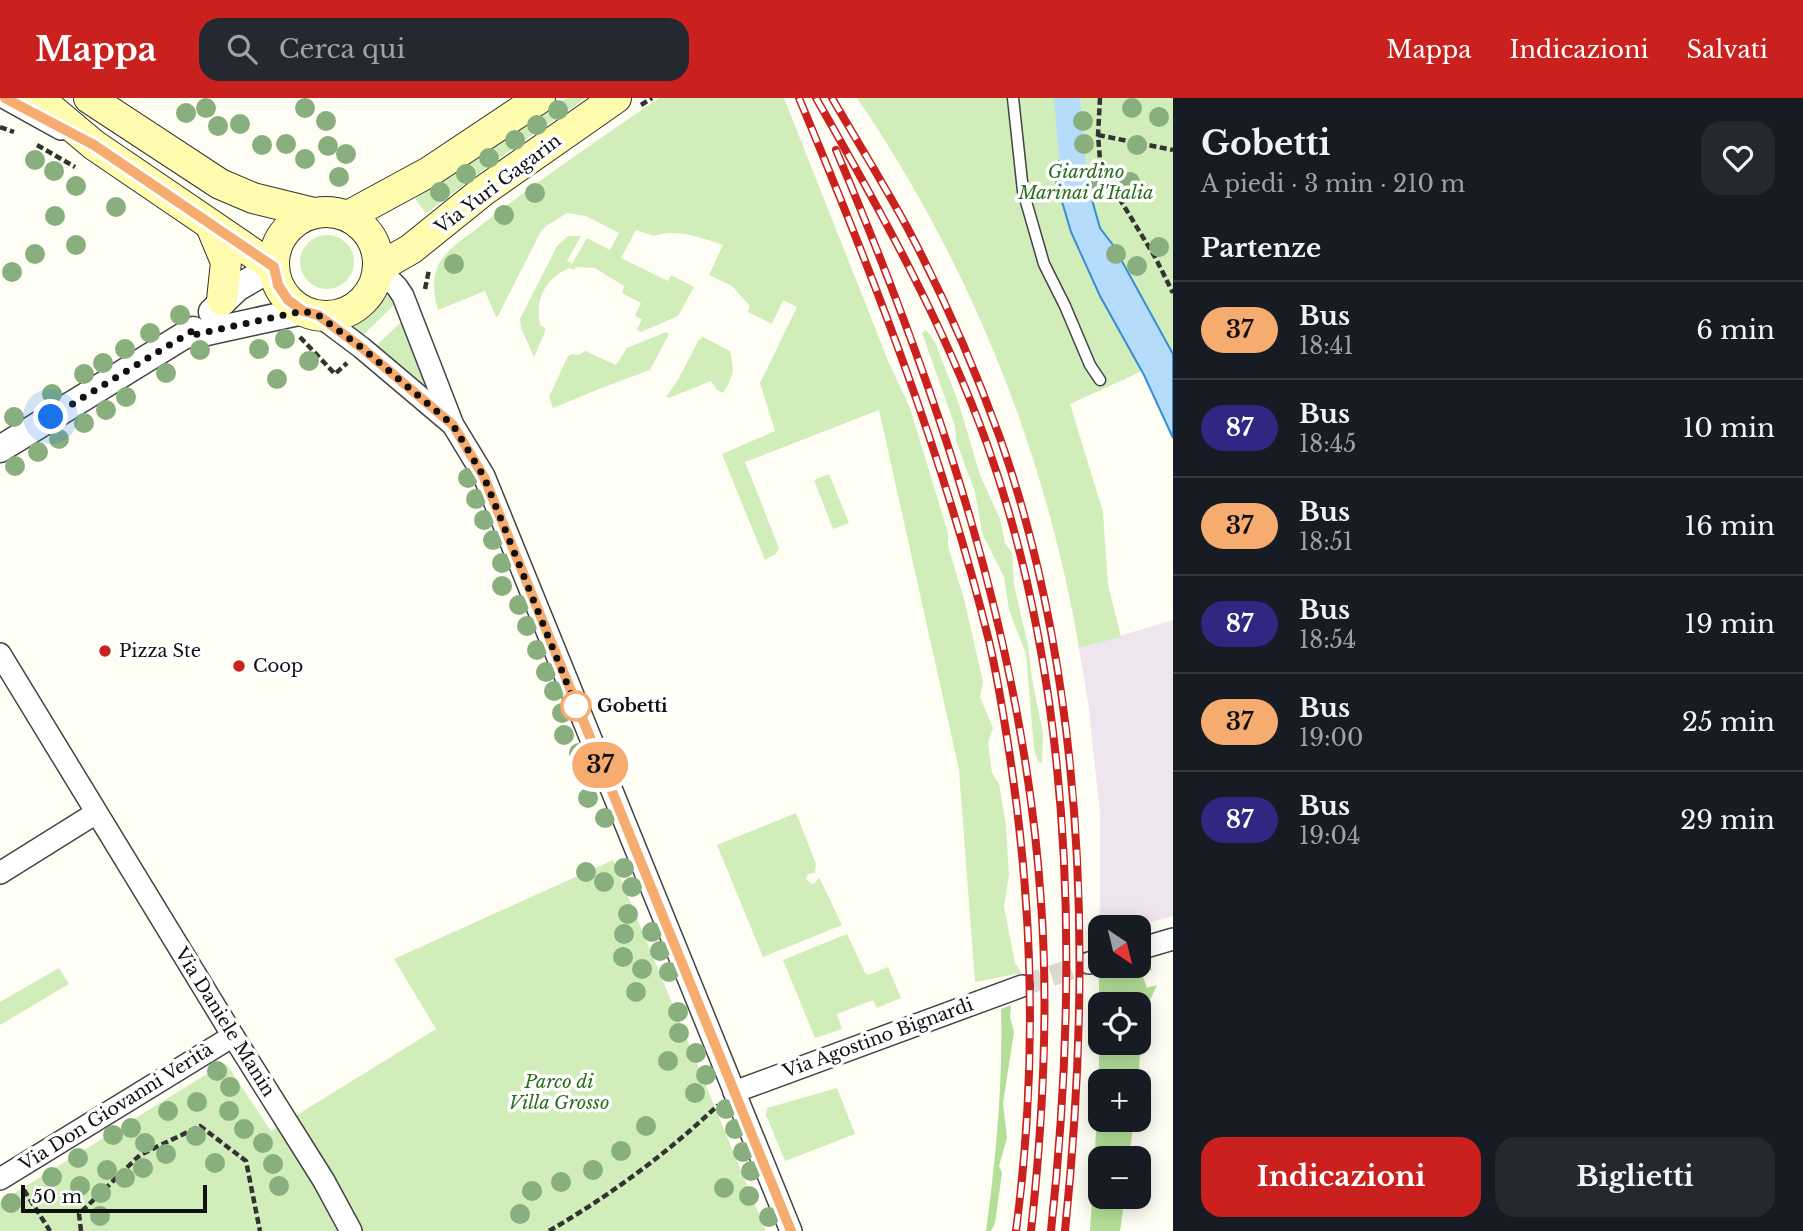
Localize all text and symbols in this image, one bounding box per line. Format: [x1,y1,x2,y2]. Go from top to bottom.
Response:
search box [199,18,689,81]
text: Mappa [35,29,157,70]
icon: search [223,30,261,68]
text: Cerca qui [279,33,405,65]
text: Mappa [1386,35,1472,64]
text: Indicazioni [1510,35,1649,64]
text: Salvati [1687,35,1768,64]
button: heart [1701,121,1775,195]
text: Gobetti [1201,123,1330,164]
street label: Via Yuri Gagarin [430,129,565,239]
park label: Giardino Marinai d'Italia [1018,161,1153,204]
text: A piedi · 3 min · 210 m [1201,170,1465,198]
text: Partenze [1201,232,1321,264]
text: Bus [1299,300,1350,332]
text: 6 min [1696,314,1775,346]
text: 37 [1226,315,1253,344]
text: 18:41 [1299,332,1353,360]
text: Bus [1299,398,1350,430]
your location [33,399,68,434]
text: 10 min [1683,412,1775,444]
text: 87 [1226,413,1253,442]
text: 18:45 [1299,430,1356,458]
text: Bus [1299,496,1350,528]
text: 16 min [1685,510,1775,542]
text: 37 [1226,511,1253,540]
text: 18:51 [1299,528,1353,556]
text: Bus [1299,594,1350,626]
text: 19 min [1685,608,1775,640]
text: 87 [1226,609,1253,638]
text: 18:54 [1299,626,1356,654]
place label: Pizza Ste [119,640,201,662]
marker: Pizza Ste [97,643,113,659]
place label: Coop [253,655,303,677]
marker: Coop [231,658,247,674]
marker: Gobetti [561,691,591,721]
text: Bus [1299,692,1350,724]
place label: Gobetti [597,695,668,717]
text: 25 min [1682,706,1775,738]
text: 37 [1226,707,1253,736]
text: 19:00 [1299,724,1363,752]
line badge: 37 [568,742,632,788]
text: 37 [586,750,614,779]
text: Bus [1299,790,1350,822]
text: 29 min [1680,804,1775,836]
text: 87 [1226,805,1253,834]
text: 19:04 [1299,822,1360,850]
north arrow [1088,915,1152,978]
map controls [1088,915,1151,1209]
street label: Via Daniele Manin [170,943,280,1101]
button: locate [1088,992,1151,1055]
street label: Via Agostino Bignardi [779,993,976,1083]
street label: Via Don Giovanni Verità [14,1038,217,1176]
button: + [1088,1069,1151,1132]
park label: Parco di Villa Grosso [509,1071,609,1114]
button: Indicazioni [1201,1137,1481,1217]
button: Biglietti [1495,1137,1775,1217]
button: − [1088,1146,1151,1209]
scale bar [21,1182,206,1214]
text: 50 m [32,1185,82,1208]

